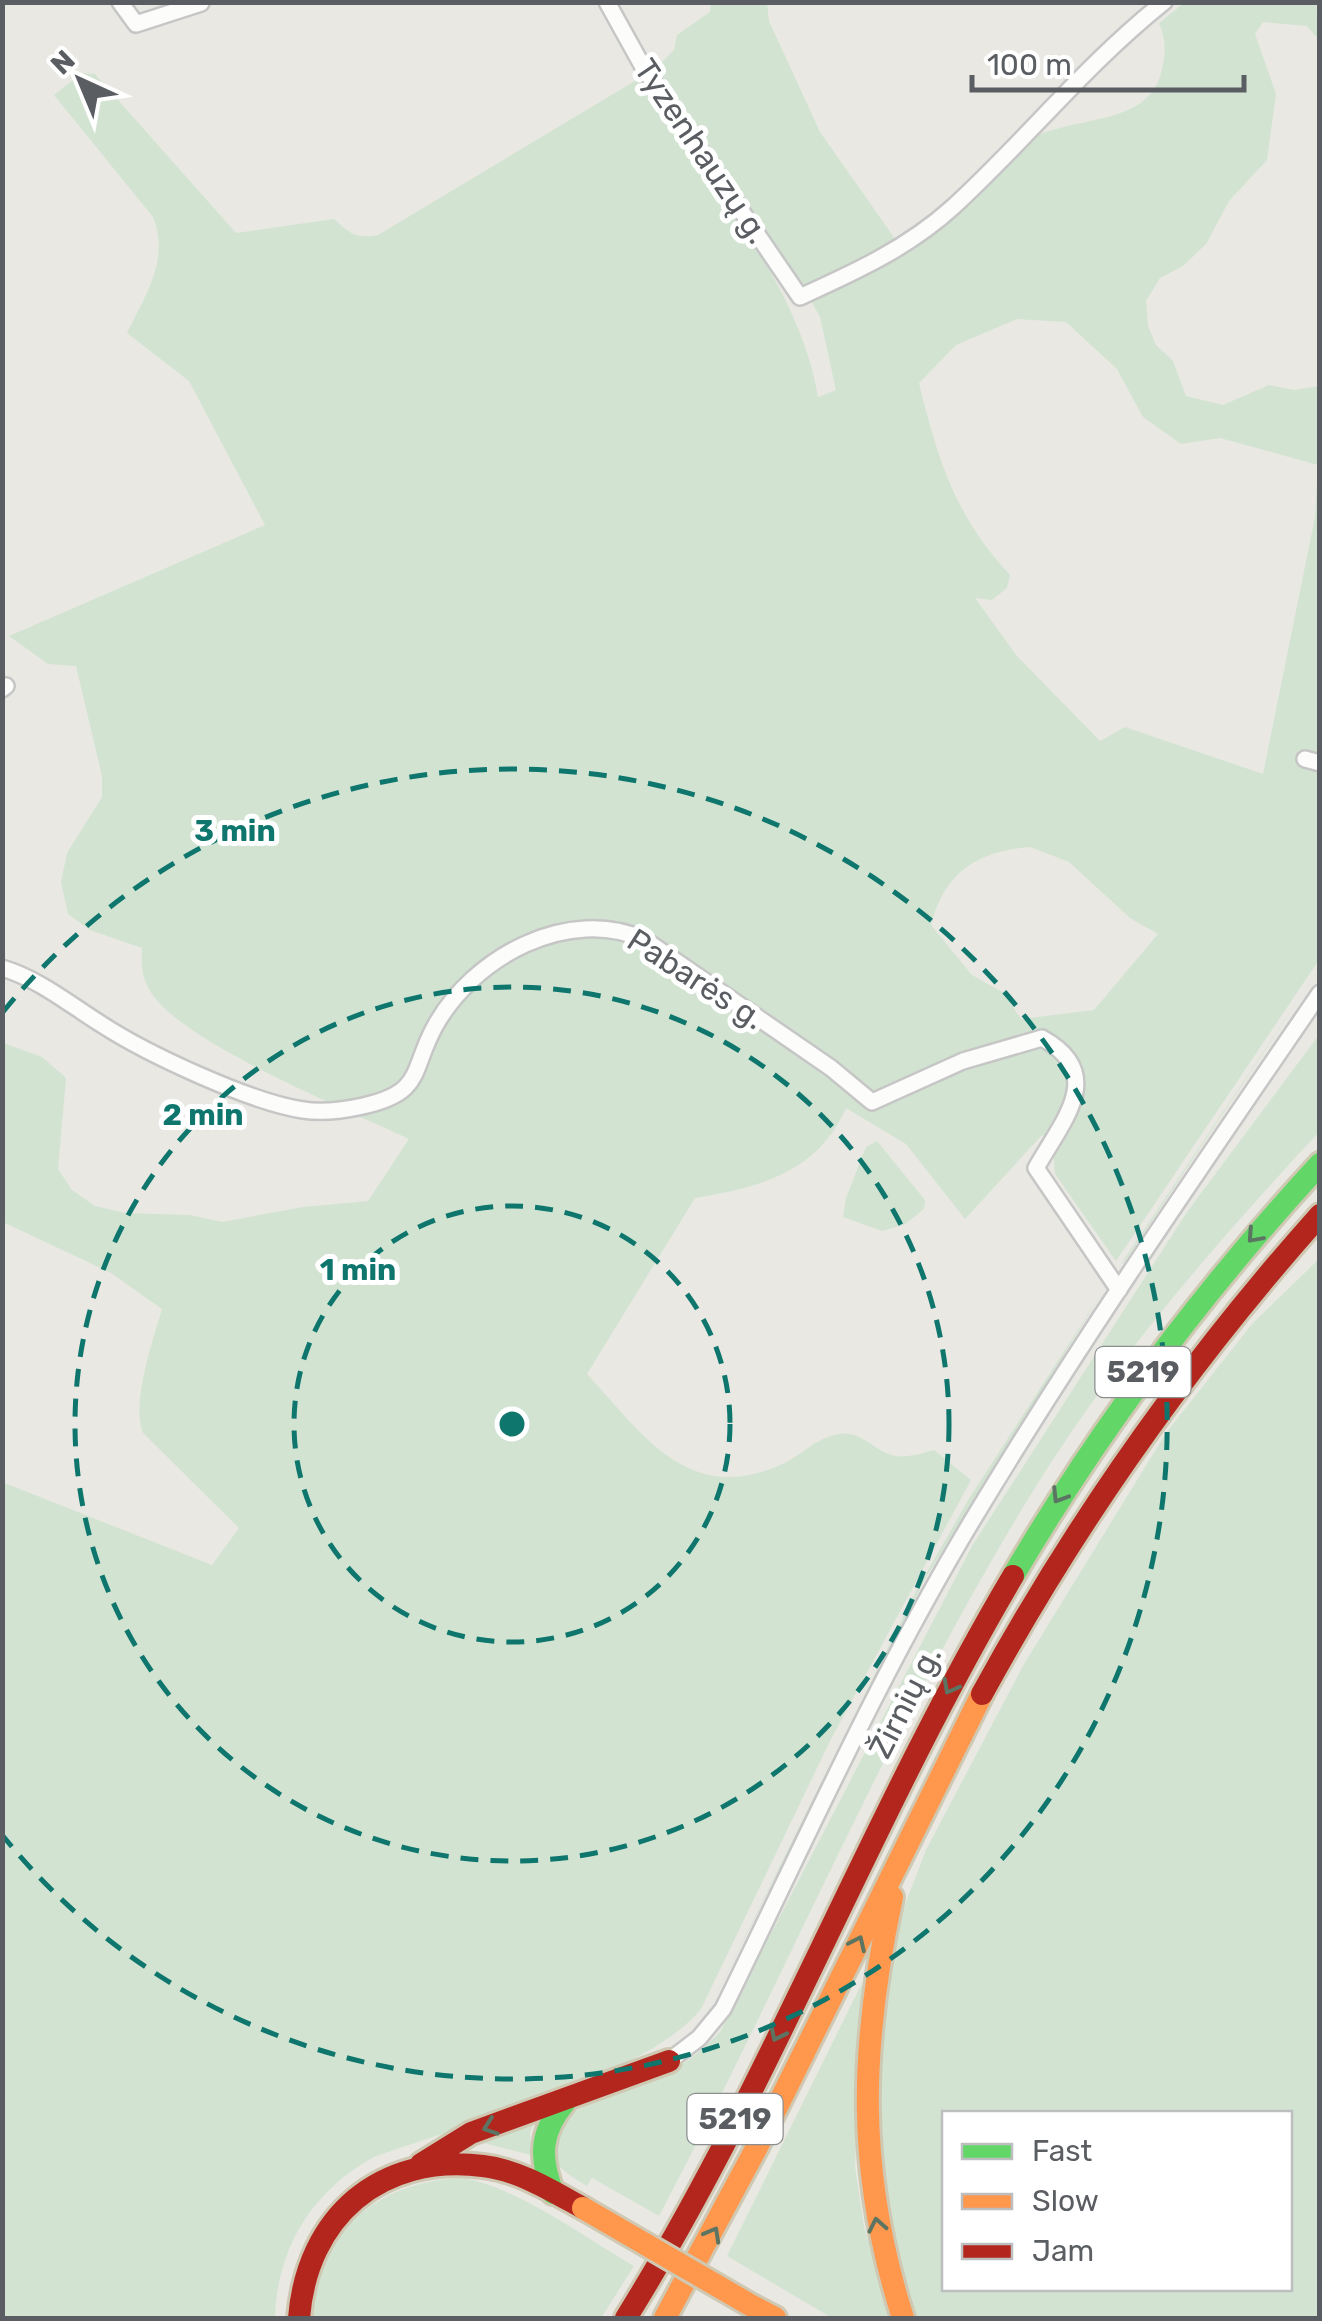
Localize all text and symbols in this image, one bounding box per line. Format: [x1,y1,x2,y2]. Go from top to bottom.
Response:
north arrow [30,30,130,130]
scale bar [972,30,1244,92]
text: N [44,44,82,81]
text: 100 m [987,47,1072,83]
street label: Tyzenhauzų g. [626,52,778,250]
text: 3 min [194,813,276,849]
street label: Pabarės g. [620,921,772,1037]
text: 2 min [162,1097,244,1133]
one-way arrow [1247,1224,1265,1243]
text: 1 min [320,1252,396,1288]
road number: 5219 [1096,1347,1190,1397]
centre of rings [494,1406,530,1442]
one-way arrow [1052,1485,1071,1503]
street label: Žirnių g. [861,1640,949,1764]
one-way arrow [943,1676,962,1694]
one-way arrow [845,1935,865,1953]
one-way arrow [769,2024,789,2042]
road number: 5219 [688,2094,782,2144]
legend [942,2111,1292,2291]
one-way arrow [482,2115,499,2135]
text: Fast [1032,2133,1092,2169]
text: Slow [1032,2183,1099,2219]
one-way arrow [867,2217,888,2234]
one-way arrow [701,2227,721,2245]
text: Jam [1032,2233,1094,2269]

